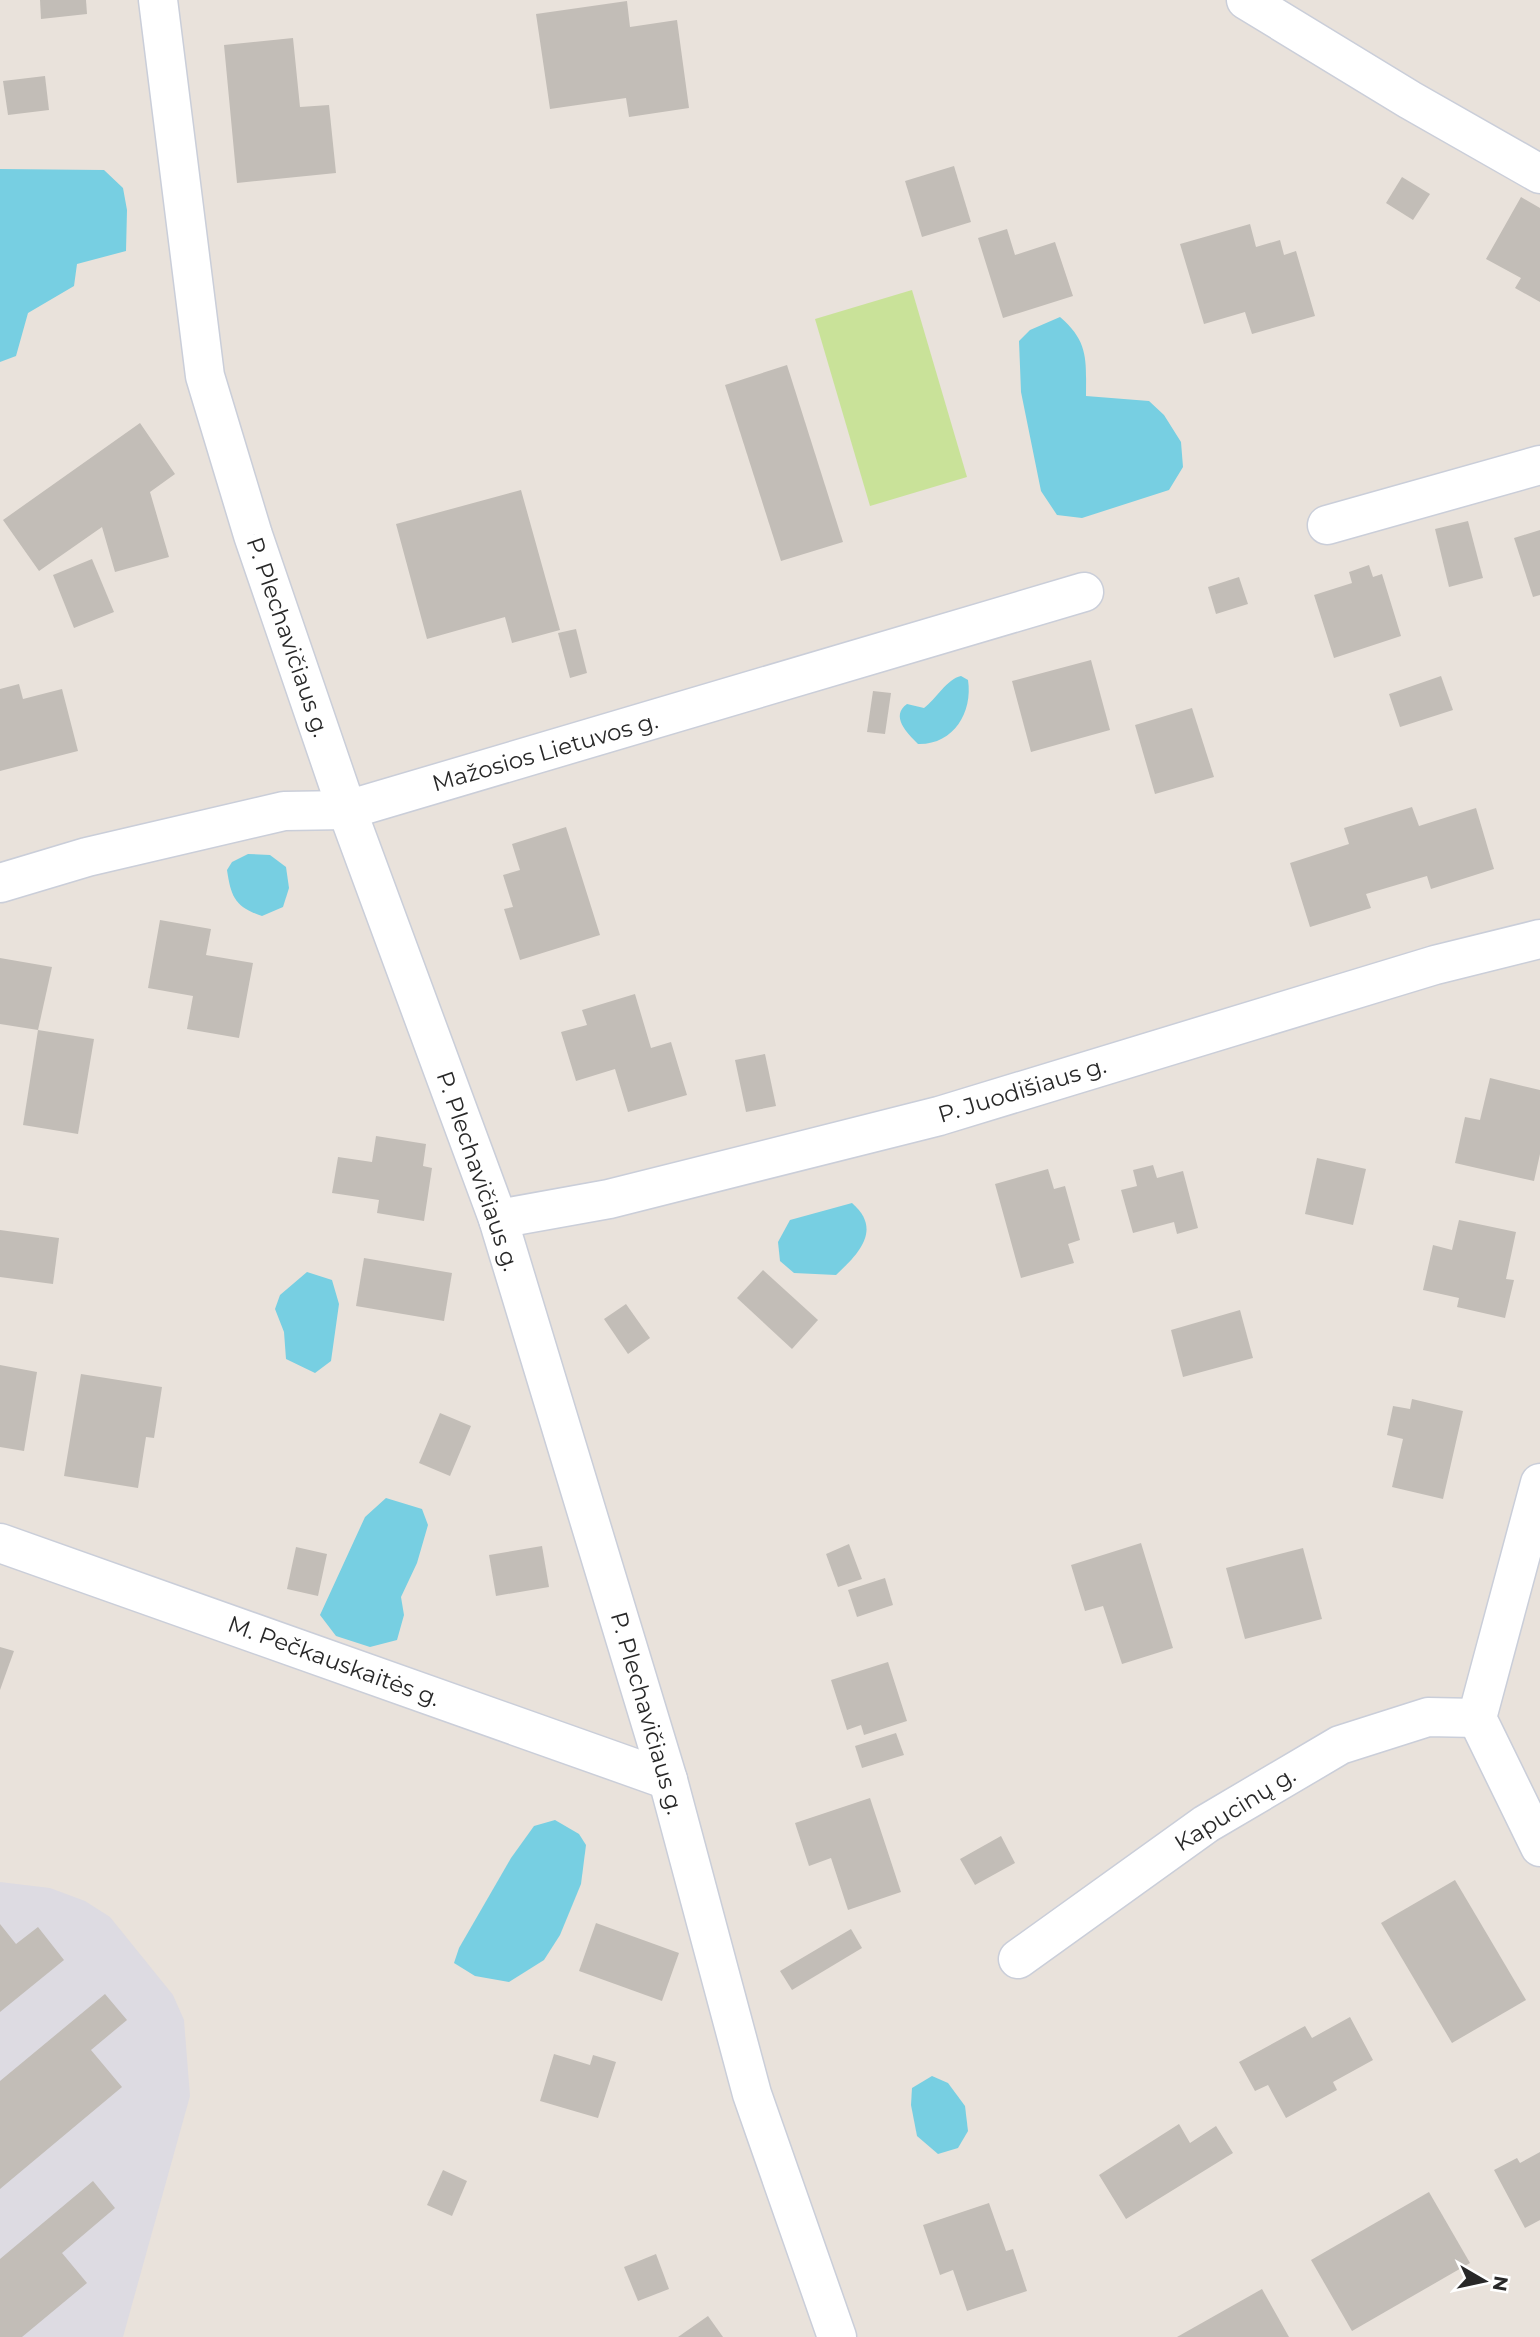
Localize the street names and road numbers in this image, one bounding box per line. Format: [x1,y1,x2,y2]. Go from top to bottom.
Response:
street label: P. Plechavičiaus g. [241,533,335,741]
street label: Mažosios Lietuvos g. [429,706,661,798]
street label: P. Juodišiaus g. [935,1051,1109,1129]
street label: P. Plechavičiaus g. [431,1067,525,1275]
street label: P. Plechavičiaus g. [605,1608,689,1818]
street label: M. Pečkauskaitės g. [224,1610,444,1712]
street label: Kapucinų g. [1169,1761,1301,1857]

